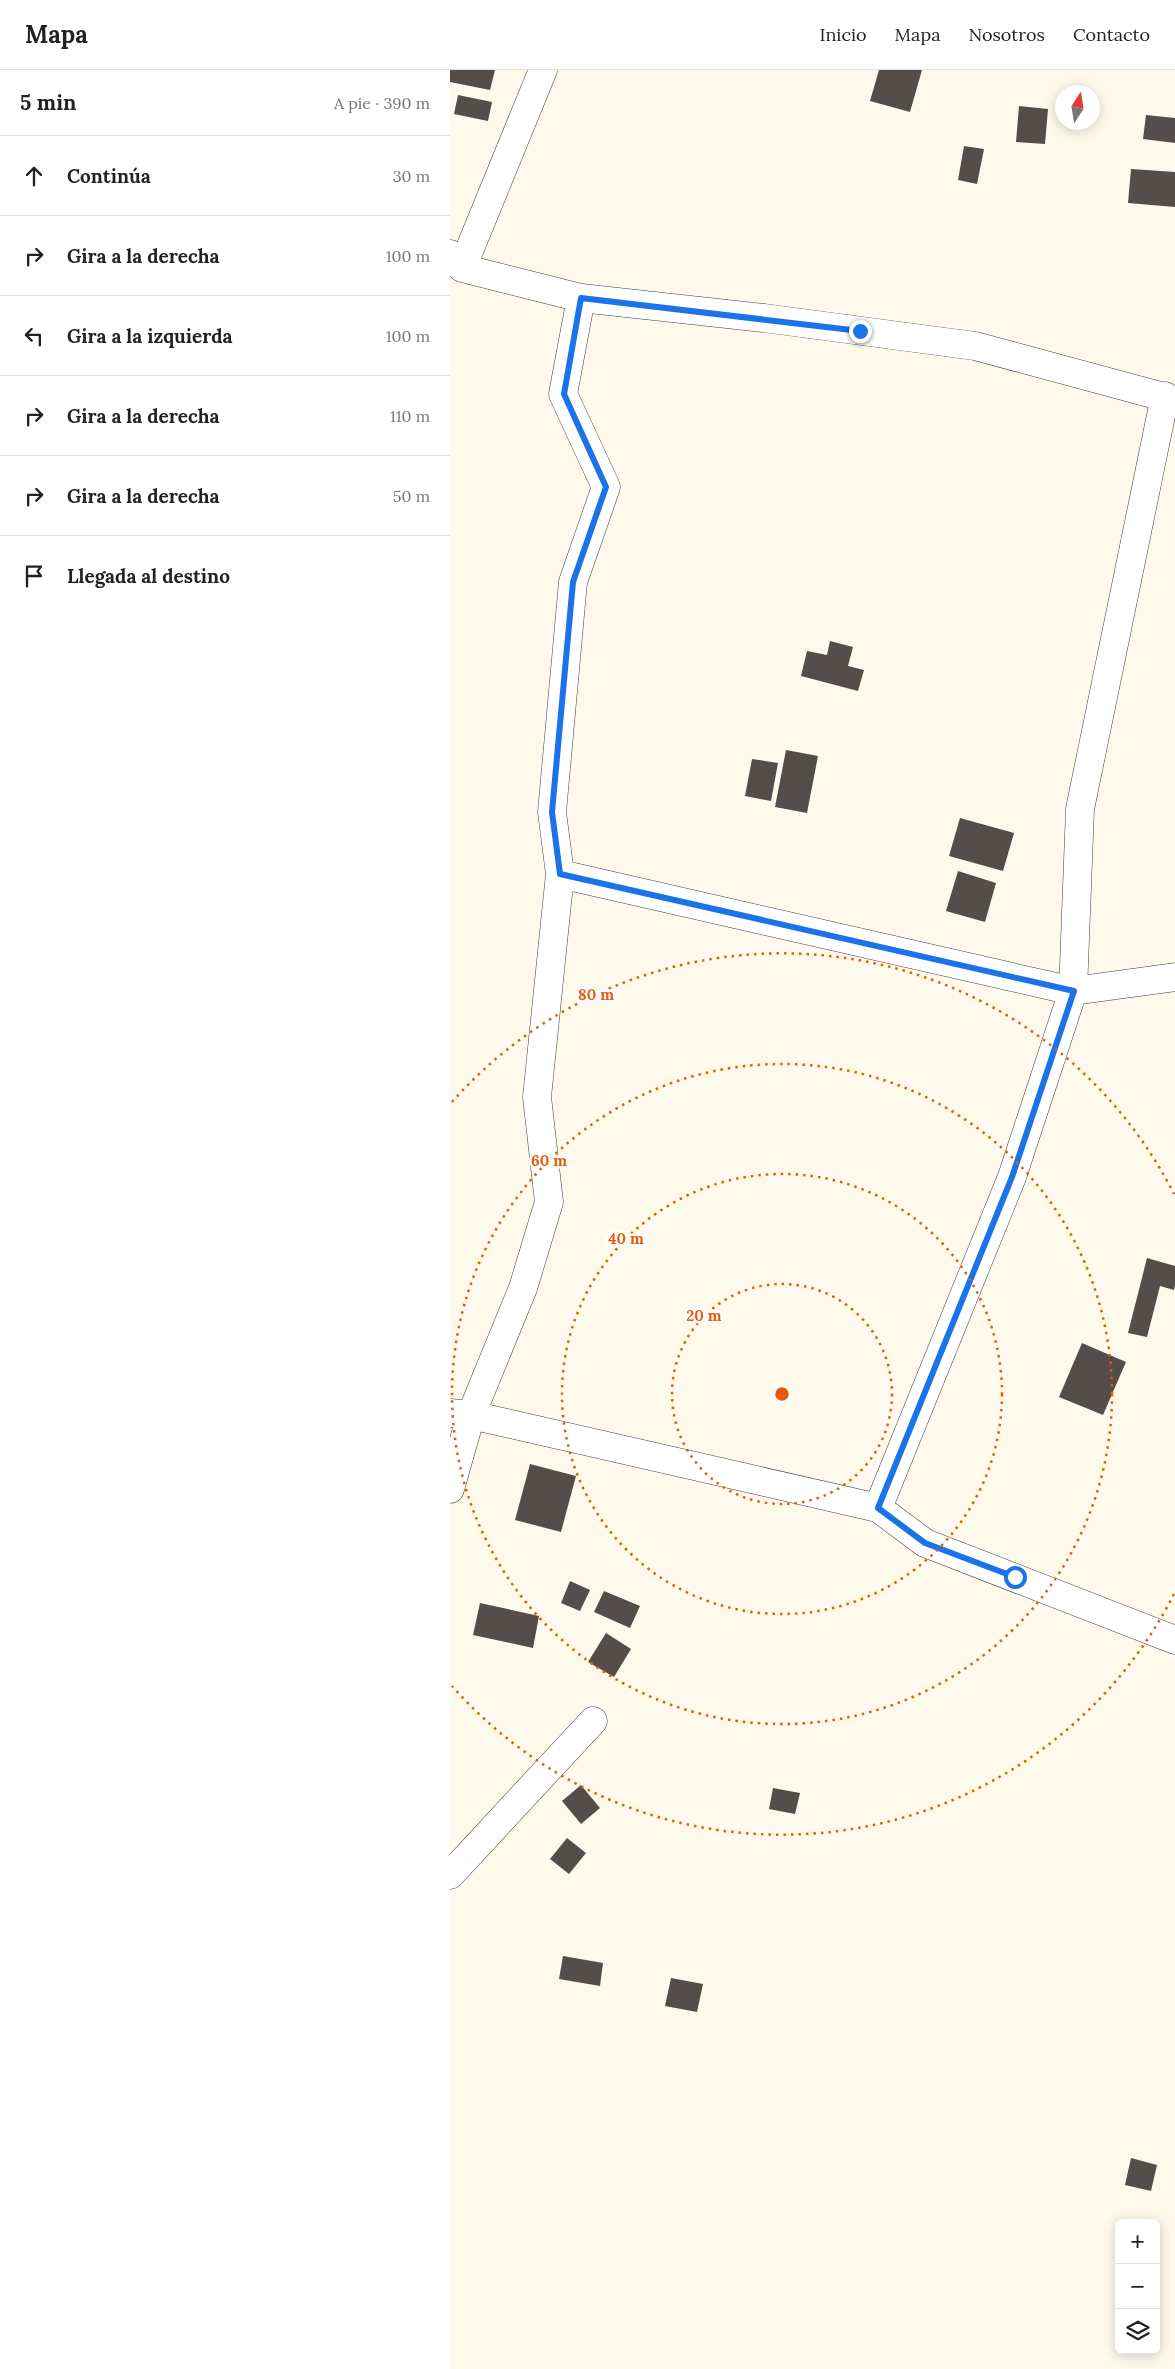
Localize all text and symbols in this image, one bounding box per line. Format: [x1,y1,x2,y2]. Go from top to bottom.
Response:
text: Mapa [25,19,88,50]
text: Inicio [820,23,867,46]
text: Mapa [895,23,940,46]
text: Nosotros [968,23,1045,46]
text: Contacto [1073,23,1150,46]
north arrow [1055,85,1100,130]
text: 5 min [20,89,76,116]
text: A pie · 390 m [334,93,430,113]
icon: ahead [20,162,48,190]
text: Continúa [67,164,151,188]
text: 30 m [393,166,430,186]
icon: right [20,242,48,270]
text: Gira a la derecha [67,244,220,268]
text: 100 m [386,246,430,266]
route end [849,320,872,343]
icon: left [20,322,48,350]
text: Gira a la izquierda [67,324,233,348]
text: 100 m [386,326,430,346]
icon: right [20,402,48,430]
text: Gira a la derecha [67,404,220,428]
text: 110 m [390,406,430,426]
icon: right [20,482,48,510]
text: Gira a la derecha [67,484,220,508]
text: 50 m [393,486,430,506]
icon: arrive [20,562,48,590]
text: Llegada al destino [67,564,230,588]
text: 80 m [578,985,614,1004]
text: 60 m [531,1151,567,1170]
text: 40 m [608,1229,644,1248]
text: 20 m [686,1306,722,1325]
centre of rings [773,1385,791,1403]
route start [1004,1566,1027,1589]
map controls [1115,2219,1160,2354]
button: + [1115,2219,1160,2264]
button: − [1115,2264,1160,2309]
button: layers [1115,2309,1160,2354]

